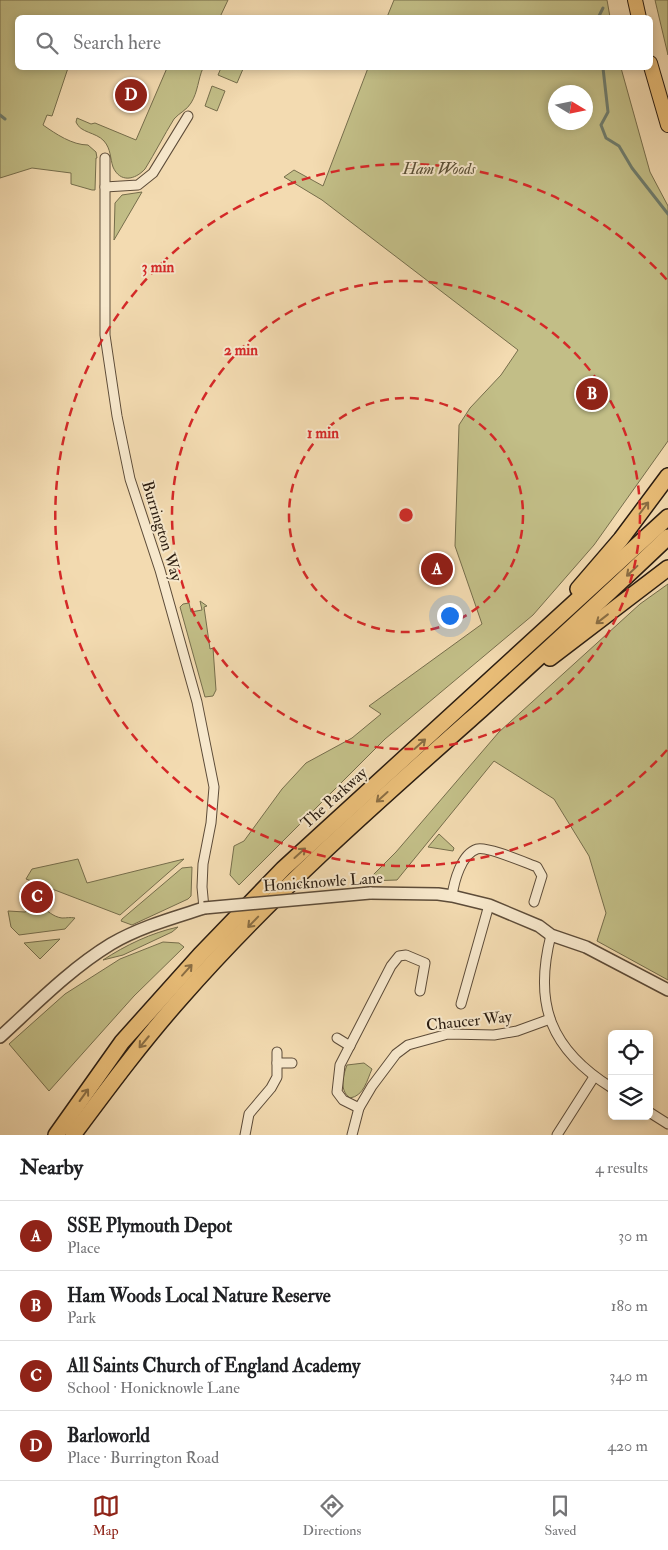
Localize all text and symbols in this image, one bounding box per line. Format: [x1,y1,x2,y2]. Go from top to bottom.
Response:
search box [15,15,653,70]
icon: search [33,29,61,57]
text: Search here [73,31,161,55]
pin: D [115,76,147,114]
north arrow [548,85,593,130]
park label: Ham Woods [402,159,476,179]
text: 3 min [142,258,174,277]
text: 2 min [224,341,258,360]
pin: B [576,375,608,413]
text: 1 min [307,424,339,443]
street label: Burrington Way [137,478,187,585]
one-way arrow [639,501,649,515]
centre of rings [397,506,415,524]
pin: A [421,550,453,588]
one-way arrow [626,565,639,577]
your location [437,603,463,629]
one-way arrow [596,614,609,625]
one-way arrow [414,738,427,750]
street label: The Parkway [297,762,372,833]
one-way arrow [376,791,388,803]
one-way arrow [294,847,306,859]
street label: Honicknowle Lane [262,868,384,896]
pin: C [21,878,53,916]
one-way arrow [246,916,259,928]
one-way arrow [181,963,193,976]
street label: Chaucer Way [425,1006,514,1035]
map controls [608,1030,653,1120]
button: locate [608,1030,653,1075]
one-way arrow [138,1036,149,1049]
button: layers [608,1075,653,1120]
one-way arrow [78,1089,89,1102]
text: Nearby [20,1154,83,1181]
text: 4 results [595,1158,648,1178]
text: SSE Plymouth Depot [67,1214,232,1238]
text: A [31,1226,41,1246]
text: 30 m [618,1226,648,1246]
text: Place [67,1238,100,1258]
text: Ham Woods Local Nature Reserve [67,1284,331,1308]
text: B [31,1296,41,1316]
text: 180 m [611,1296,648,1316]
text: Park [67,1308,96,1328]
text: All Saints Church of England Academy [67,1354,360,1378]
text: C [30,1366,42,1386]
text: 340 m [609,1366,648,1386]
text: School · Honicknowle Lane [67,1378,240,1398]
text: Barloworld [67,1424,150,1448]
text: D [29,1436,43,1456]
text: 420 m [607,1436,648,1456]
text: Place · Burrington Road [67,1448,219,1468]
tab: Map [92,1492,120,1539]
tab: Directions [303,1492,361,1539]
tab: Saved [544,1492,576,1539]

